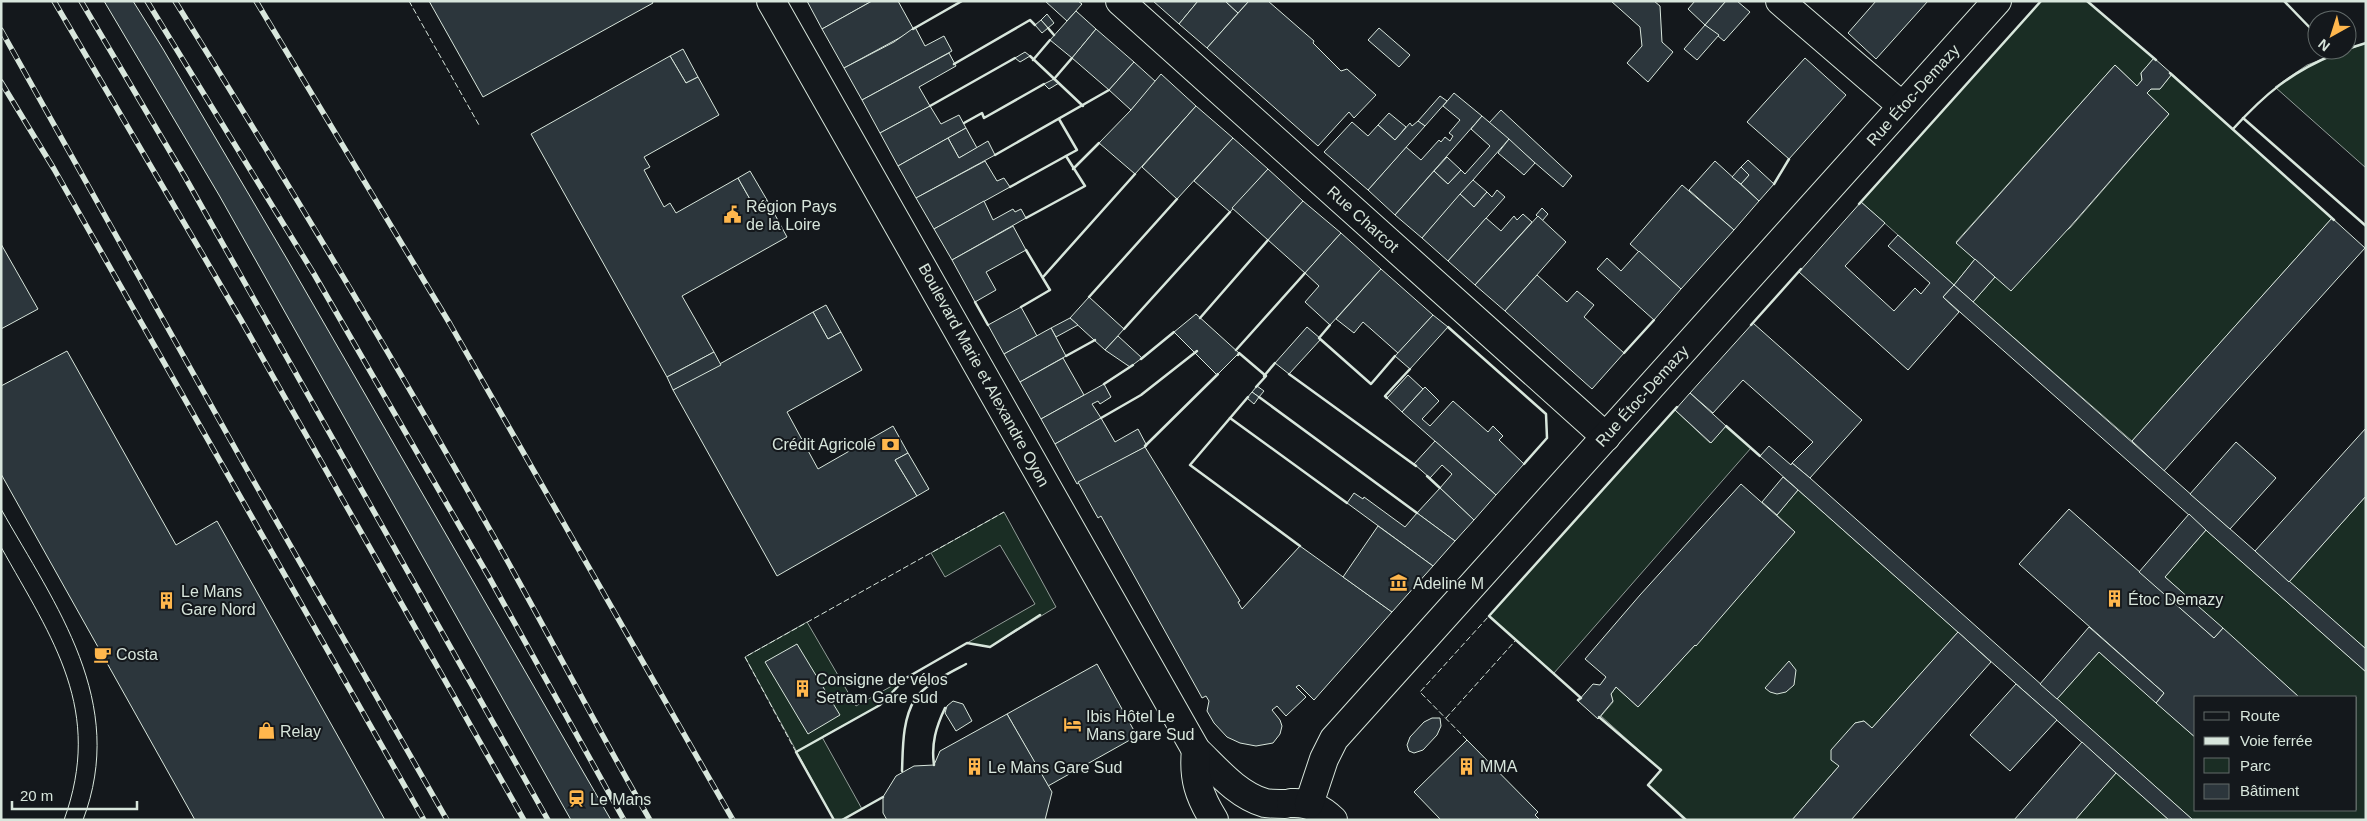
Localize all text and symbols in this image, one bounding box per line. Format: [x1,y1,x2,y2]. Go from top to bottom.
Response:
north arrow [2307,10,2357,60]
text: N [2315,36,2333,55]
street label: Rue Étoc-Demazy [1863,40,1963,149]
street label: Rue Charcot [1324,183,1402,256]
place label: Région Pays de la Loire [746,198,837,233]
public building icon: Région Pays de la Loire [722,205,742,225]
street label: Boulevard Marie et Alexandre Oyon [915,260,1053,490]
street label: Rue Étoc-Demazy [1592,341,1692,450]
bank icon: Crédit Agricole [880,434,900,454]
place label: Crédit Agricole [772,436,876,453]
museum icon: Adeline M [1389,573,1409,593]
place label: Adeline M [1413,575,1484,592]
place label: Le Mans Gare Nord [181,583,256,618]
building icon: Étoc Demazy [2104,589,2124,609]
building icon: Le Mans Gare Nord [157,590,177,610]
place label: Étoc Demazy [2128,590,2223,608]
cafe icon: Costa [92,644,112,664]
place label: Costa [116,646,158,663]
place label: Consigne de vélos Setram Gare sud [816,671,948,706]
building icon: Consigne de vélos Setram Gare sud [792,678,812,698]
legend [2194,696,2357,811]
text: Route [2240,707,2280,724]
place label: Ibis Hôtel Le Mans gare Sud [1086,708,1195,743]
hotel icon: Ibis Hôtel Le Mans gare Sud [1062,715,1082,735]
shop icon: Relay [256,721,276,741]
place label: Relay [280,723,321,740]
text: Voie ferrée [2240,732,2313,749]
building icon: MMA [1456,756,1476,776]
building icon: Le Mans Gare Sud [964,757,984,777]
text: Parc [2240,757,2271,774]
place label: MMA [1480,758,1518,775]
place label: Le Mans Gare Sud [988,759,1122,776]
scale bar [12,778,138,810]
text: Bâtiment [2240,782,2300,799]
text: 20 m [20,787,53,804]
station icon: Le Mans [566,789,586,809]
place label: Le Mans [590,791,651,808]

